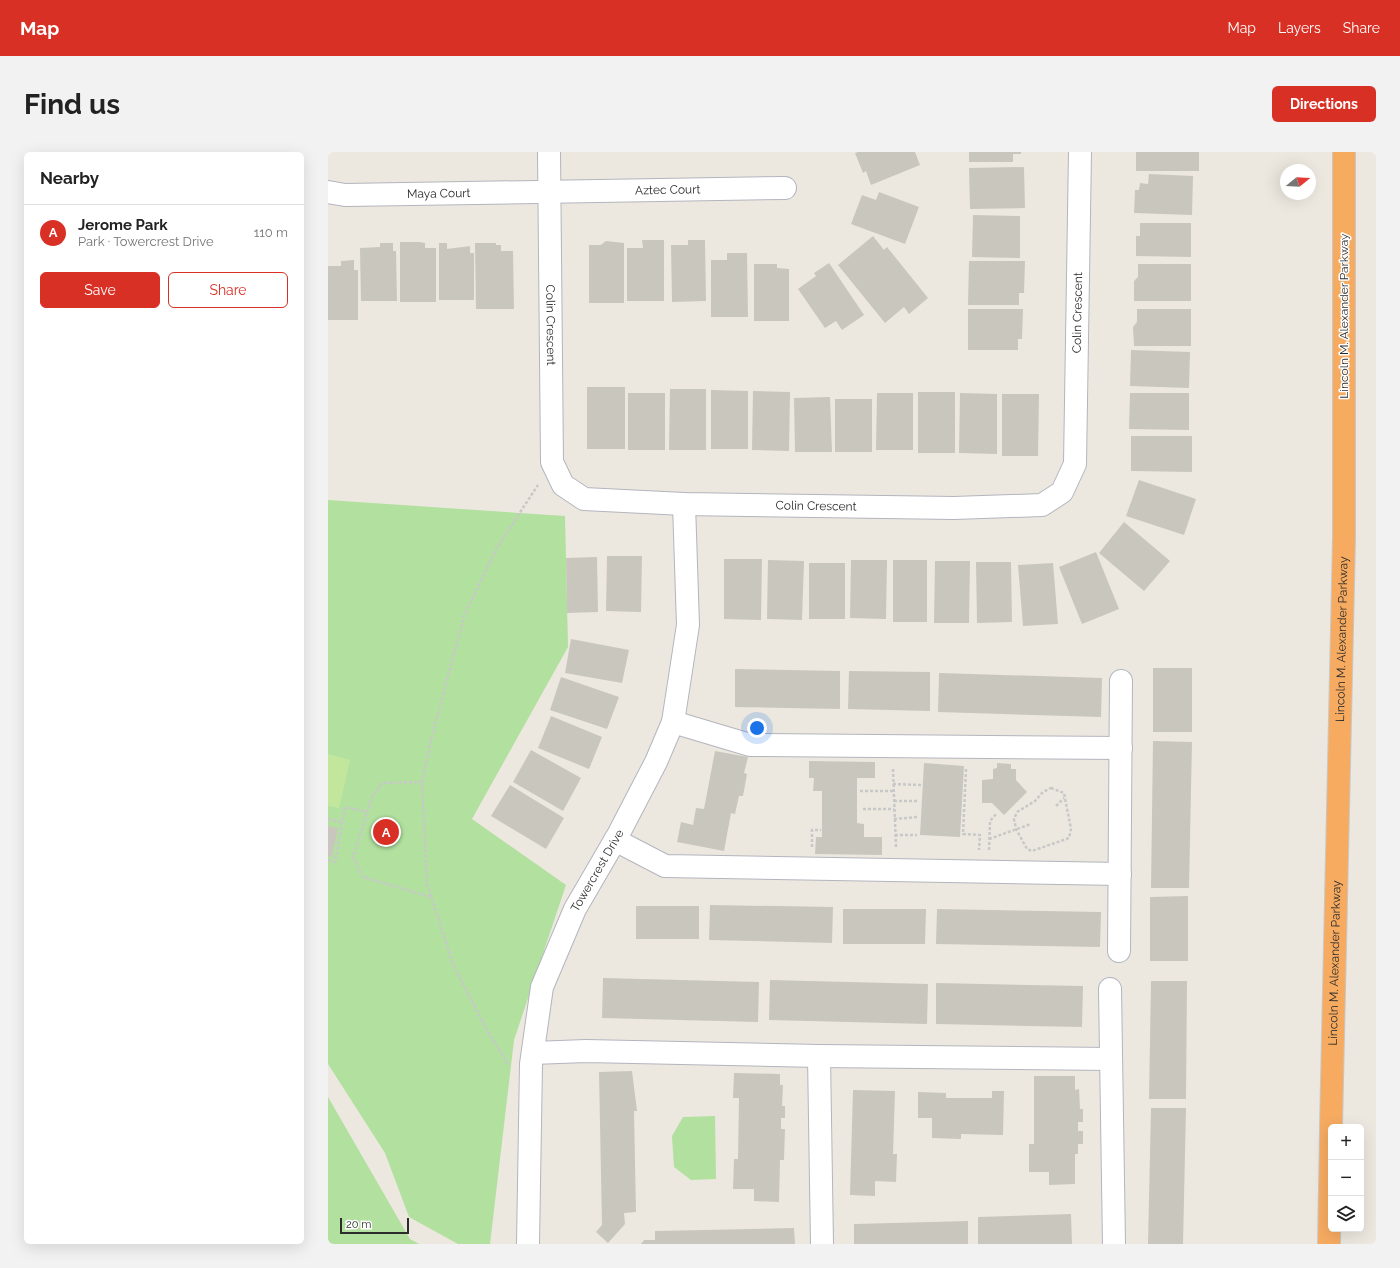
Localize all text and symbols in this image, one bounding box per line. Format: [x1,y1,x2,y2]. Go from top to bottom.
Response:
text: Map [20,17,59,39]
text: Map [1228,20,1256,36]
text: Layers [1278,20,1321,36]
text: Share [1343,20,1380,36]
button: Directions [1272,86,1376,122]
text: Find us [24,88,120,121]
north arrow [1280,164,1316,200]
text: Nearby [40,168,99,188]
street label: Aztec Court [635,182,701,197]
street label: Maya Court [407,186,471,201]
text: Jerome Park [78,216,168,234]
text: A [49,225,57,240]
text: 110 m [254,225,288,240]
street label: Lincoln M. Alexander Parkway [1337,233,1351,399]
text: Park · Towercrest Drive [78,234,214,249]
button: Save [40,272,160,308]
button: Share [168,272,288,308]
street label: Colin Crescent [1070,272,1085,353]
street label: Colin Crescent [543,284,558,366]
street label: Colin Crescent [776,498,857,514]
street label: Lincoln M. Alexander Parkway [1333,556,1351,722]
your location [747,718,767,738]
pin: A [373,817,399,847]
street label: Towercrest Drive [568,827,627,914]
street label: Lincoln M. Alexander Parkway [1326,880,1343,1046]
map controls [1328,1124,1364,1232]
button: + [1328,1124,1364,1160]
button: − [1328,1160,1364,1196]
button: layers [1328,1196,1364,1232]
scale bar [340,1216,409,1235]
text: 20 m [346,1218,371,1231]

